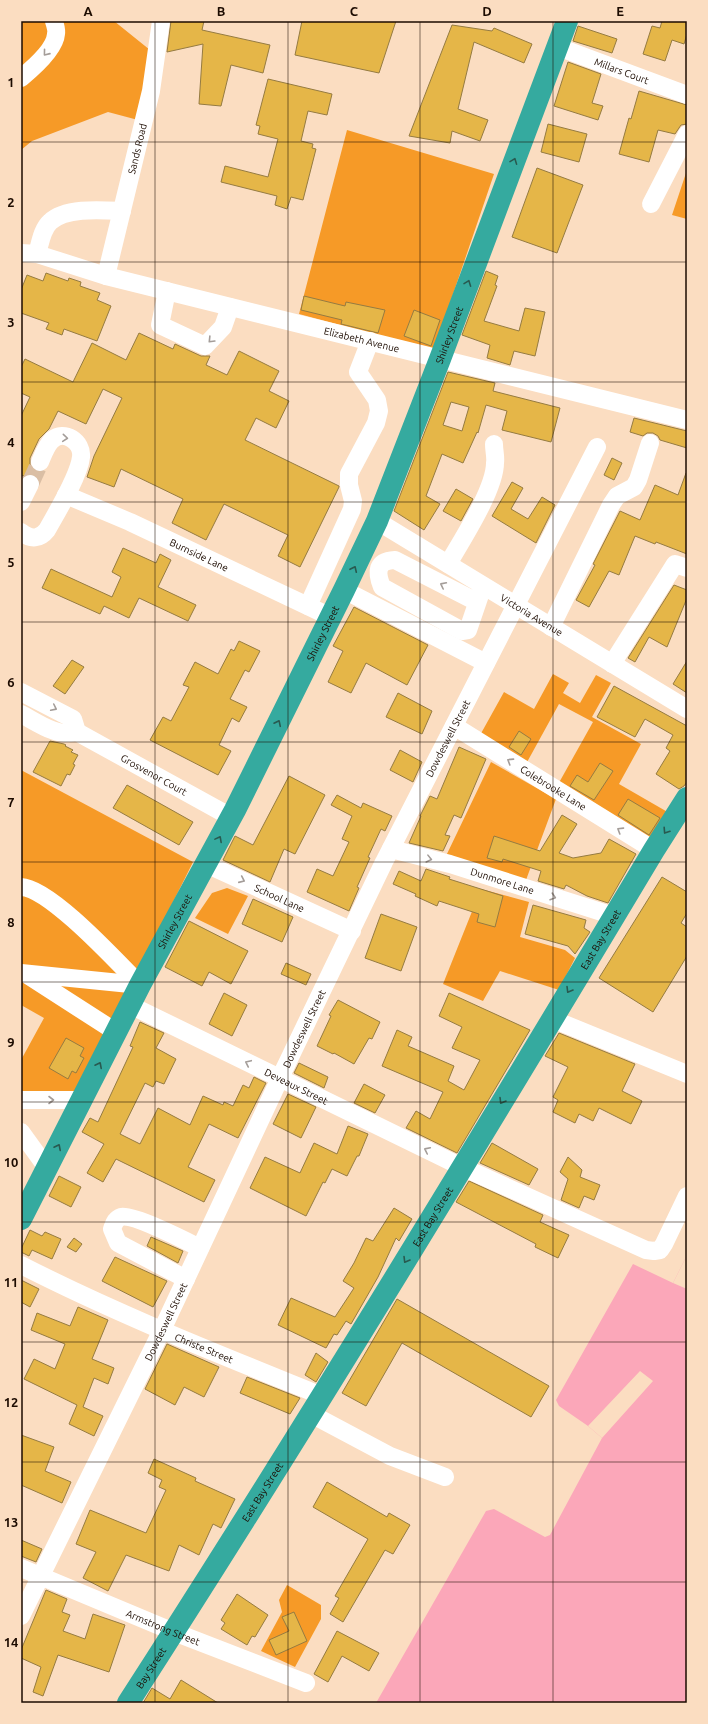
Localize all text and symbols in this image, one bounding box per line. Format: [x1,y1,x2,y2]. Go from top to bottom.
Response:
text: A [83,4,93,18]
text: B [217,4,226,18]
text: C [350,4,359,18]
text: D [482,4,492,18]
text: E [616,4,624,18]
one-way arrow [44,49,51,56]
street label: Millars Court [593,56,650,86]
text: 1 [7,75,15,89]
street label: Sands Road [126,122,149,175]
one-way arrow [510,158,518,165]
text: 2 [7,195,15,209]
one-way arrow [464,279,472,286]
street label: Shirley Street [434,305,465,366]
text: 3 [7,315,15,329]
street label: Elizabeth Avenue [323,325,401,355]
one-way arrow [208,335,216,343]
one-way arrow [61,433,68,442]
text: 4 [7,435,15,449]
street label: Burnside Lane [168,537,230,574]
text: 5 [7,555,15,569]
one-way arrow [349,566,357,573]
one-way arrow [440,582,447,589]
street label: Victoria Avenue [498,592,565,638]
street label: Shirley Street [305,604,341,663]
text: 6 [7,675,15,689]
street label: Dowdeswell Street [424,698,472,779]
one-way arrow [49,703,57,711]
one-way arrow [273,720,281,728]
street label: Grosvenor Court [119,752,189,798]
one-way arrow [507,758,514,766]
street label: Colebrooke Lane [518,763,588,813]
text: 7 [7,795,15,809]
one-way arrow [618,827,625,834]
one-way arrow [663,827,671,834]
one-way arrow [215,836,222,843]
one-way arrow [425,854,432,863]
street label: Dunmore Lane [469,866,536,896]
one-way arrow [237,875,245,883]
street label: School Lane [253,882,306,914]
street label: Shirley Street [156,892,194,951]
one-way arrow [549,892,556,901]
street label: East Bay Street [579,908,623,972]
text: 8 [7,915,15,929]
one-way arrow [567,986,574,993]
street label: Dowdeswell Street [281,988,328,1070]
text: 9 [7,1035,15,1049]
one-way arrow [244,1060,252,1068]
one-way arrow [94,1062,102,1070]
street label: Deveaux Street [263,1066,330,1107]
one-way arrow [48,1096,54,1104]
one-way arrow [500,1097,507,1104]
one-way arrow [53,1144,60,1151]
one-way arrow [424,1147,432,1155]
text: 10 [4,1155,18,1169]
street label: East Bay Street [411,1185,455,1249]
one-way arrow [403,1256,410,1263]
text: 11 [4,1275,18,1289]
street label: Dowdeswell Street [143,1281,189,1363]
street label: Christe Street [173,1331,235,1365]
text: 12 [4,1395,18,1409]
street label: East Bay Street [240,1461,285,1524]
text: 13 [4,1515,18,1529]
street label: Armstrong Street [125,1608,201,1648]
text: 14 [4,1635,18,1649]
street label: Bay Street [134,1645,168,1691]

